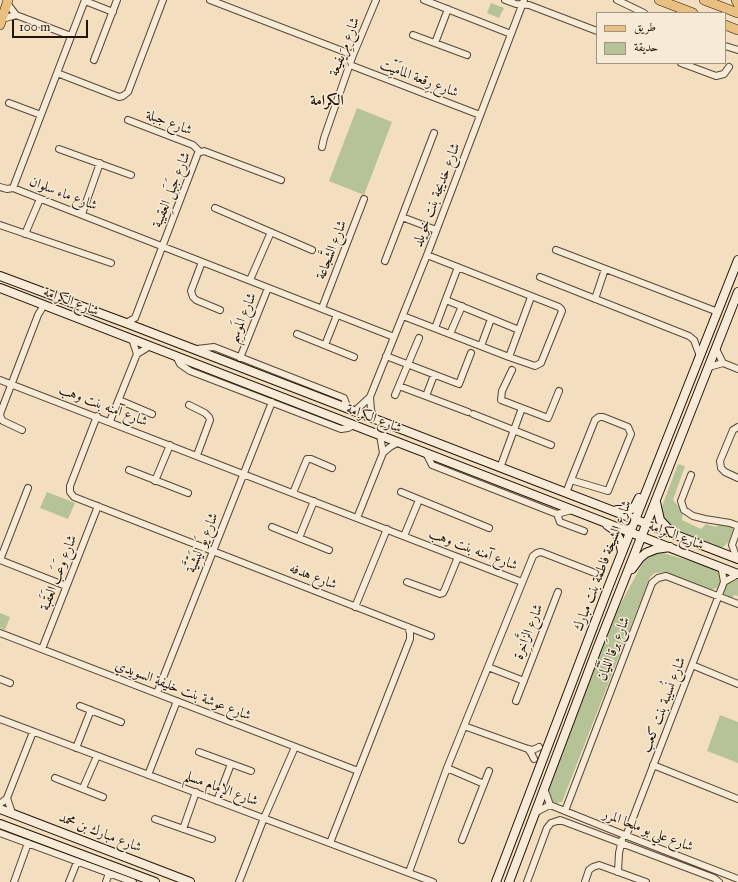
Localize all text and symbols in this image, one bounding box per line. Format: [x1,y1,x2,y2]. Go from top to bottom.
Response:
scale bar [14,12,90,38]
legend [596,12,726,64]
street label: شارع مِرَيفِيعة [326,15,364,79]
text: 100 m [19,20,50,34]
text: طريق [634,20,656,34]
text: حديقة [634,40,658,54]
street label: شارع رِقعة المامَيِّت [377,56,461,102]
district label: الكرامة [310,92,344,110]
street label: شارع جبلة [144,107,194,139]
street label: شارع خديجة بنت خويلد [410,141,464,249]
street label: شارع جَبَل العِقيبة [149,150,195,230]
street label: شارع ماء سِلوان [27,173,99,215]
street label: شارع الشَّجاعة [313,218,351,282]
street label: شارع الكرامة [41,284,101,320]
street label: شارع المَوسِم [225,290,261,346]
street label: شارع آمنه بنت وهب [56,381,150,431]
street label: شارع الكرامة [344,401,404,437]
street label: شارع الشيخة فاطمة بنت مبارك [570,498,636,634]
street label: شارع يَو اليَشِّيَّة [183,510,223,576]
street label: شارع الكرامة [646,518,706,554]
street label: شارع آمنه بنت وهب [426,525,520,575]
street label: شارع وَعَب العَقَبة [37,533,81,613]
street label: شارع هدفه [287,560,339,594]
street label: شارع الزَّاخِرة [511,602,547,662]
street label: شارع بَرقا اللَّيَّان [594,615,634,683]
street label: شارع نُسيبة بنت كعب [638,655,690,755]
street label: شارع عوشة بنت خليفة السويدي [112,657,254,725]
street label: شارع الإمام مسلم [182,768,260,810]
street label: شارع علي بو ملحا المرر [600,806,696,856]
street label: شارع مبارك بن محمد [56,809,144,857]

